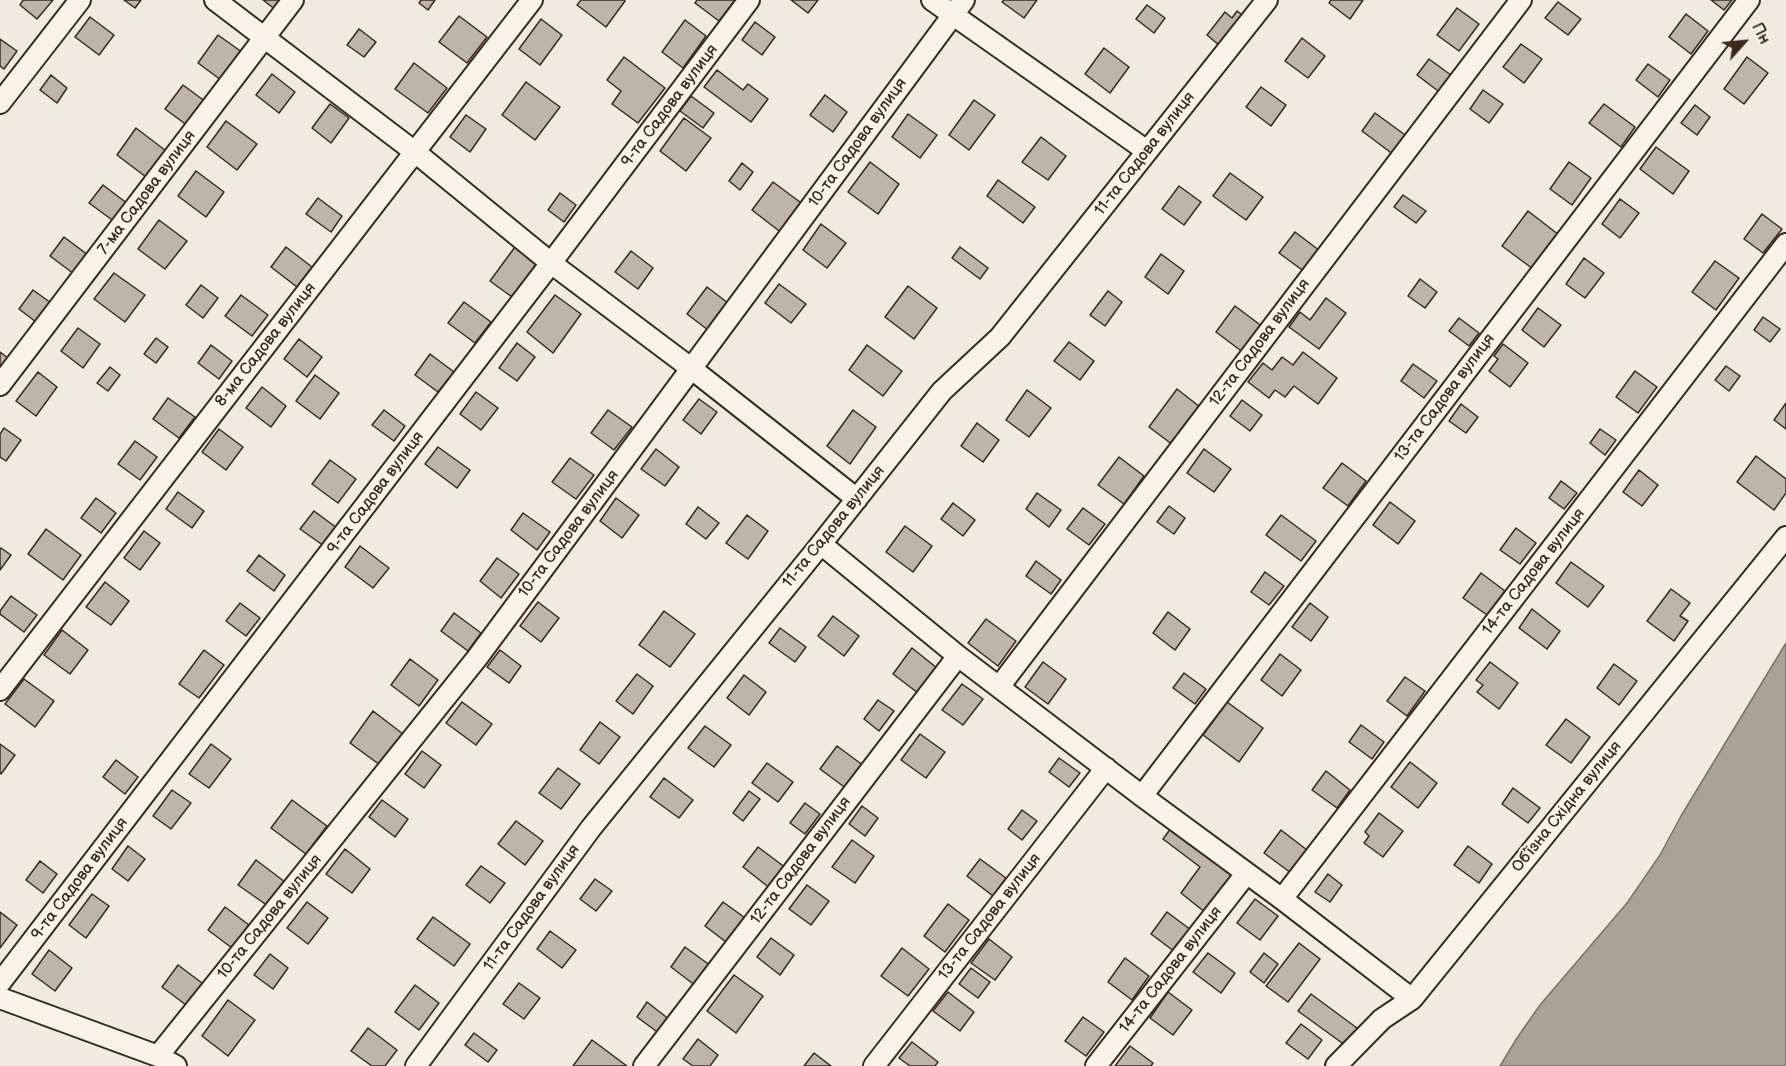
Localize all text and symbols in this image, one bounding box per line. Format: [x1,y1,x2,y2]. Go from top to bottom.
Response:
north arrow [1714,12,1774,72]
text: Пн [1747,20,1774,47]
street label: 9-та Садова вулиця [618,41,722,171]
street label: 10-та Садова вулиця [805,75,911,211]
street label: 11-та Садова вулиця [1091,88,1199,220]
street label: 7-ма Садова вулиця [94,127,200,259]
street label: 12-та Садова вулиця [1206,275,1314,411]
street label: 8-ма Садова вулиця [212,279,320,411]
street label: 13-та Садова вулиця [1391,330,1499,466]
street label: 9-та Садова вулиця [324,428,428,558]
street label: 11-та Садова вулиця [779,462,889,592]
street label: 10-та Садова вулиця [515,466,623,602]
street label: 14-та Садова вулиця [1479,505,1589,639]
street label: Обʼїзна Східна вулиця [1508,737,1626,877]
street label: 12-та Садова вулиця [747,793,855,929]
street label: 9-та Садова вулиця [28,814,132,944]
street label: 11-та Садова вулиця [480,841,584,975]
street label: 13-та Садова вулиця [935,850,1045,984]
street label: 10-та Садова вулиця [214,851,326,983]
street label: 14-та Садова вулиця [1116,903,1226,1037]

